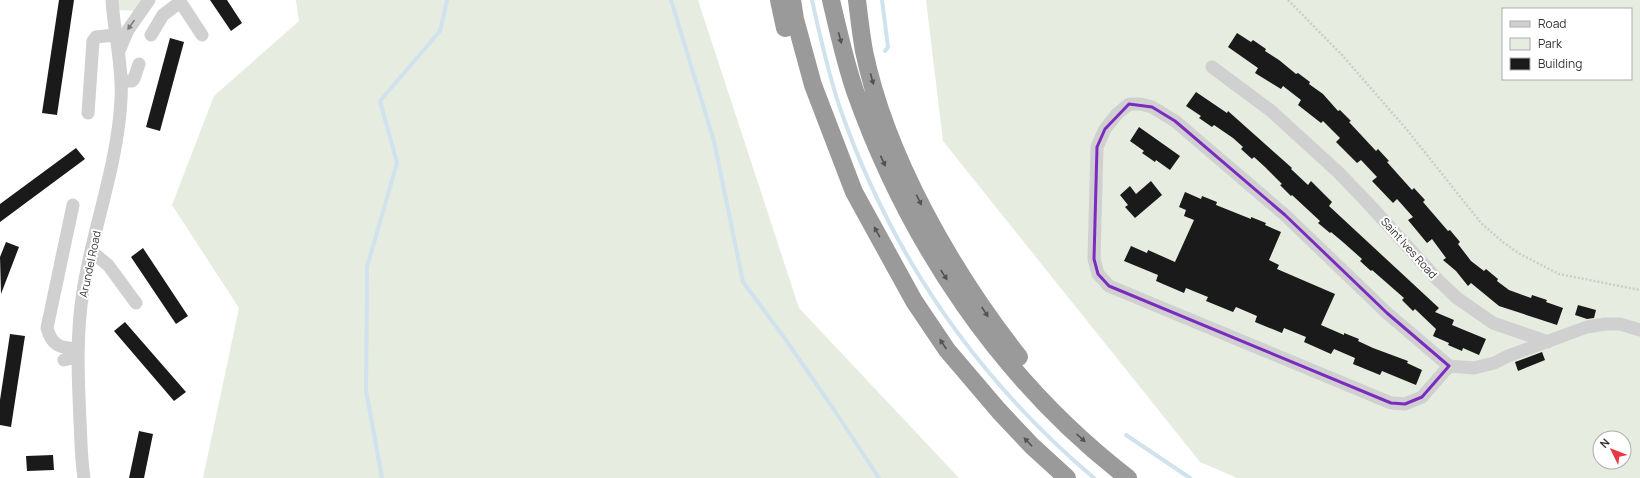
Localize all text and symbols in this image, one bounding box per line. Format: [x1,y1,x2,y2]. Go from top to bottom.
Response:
legend [1502,8,1632,80]
text: Road [1538,15,1566,32]
one-way arrow [127,20,135,30]
one-way arrow [838,32,844,44]
text: Park [1538,35,1563,52]
text: Building [1538,55,1582,72]
one-way arrow [869,74,875,86]
one-way arrow [880,155,886,166]
one-way arrow [916,194,922,206]
street label: Saint Ives Road [1378,214,1441,281]
one-way arrow [874,226,880,238]
street label: Arundel Road [75,229,104,299]
one-way arrow [940,270,948,280]
one-way arrow [981,307,989,317]
one-way arrow [939,339,947,349]
north arrow [1592,430,1632,470]
one-way arrow [1076,434,1087,443]
text: N [1596,435,1613,451]
one-way arrow [1023,437,1033,447]

